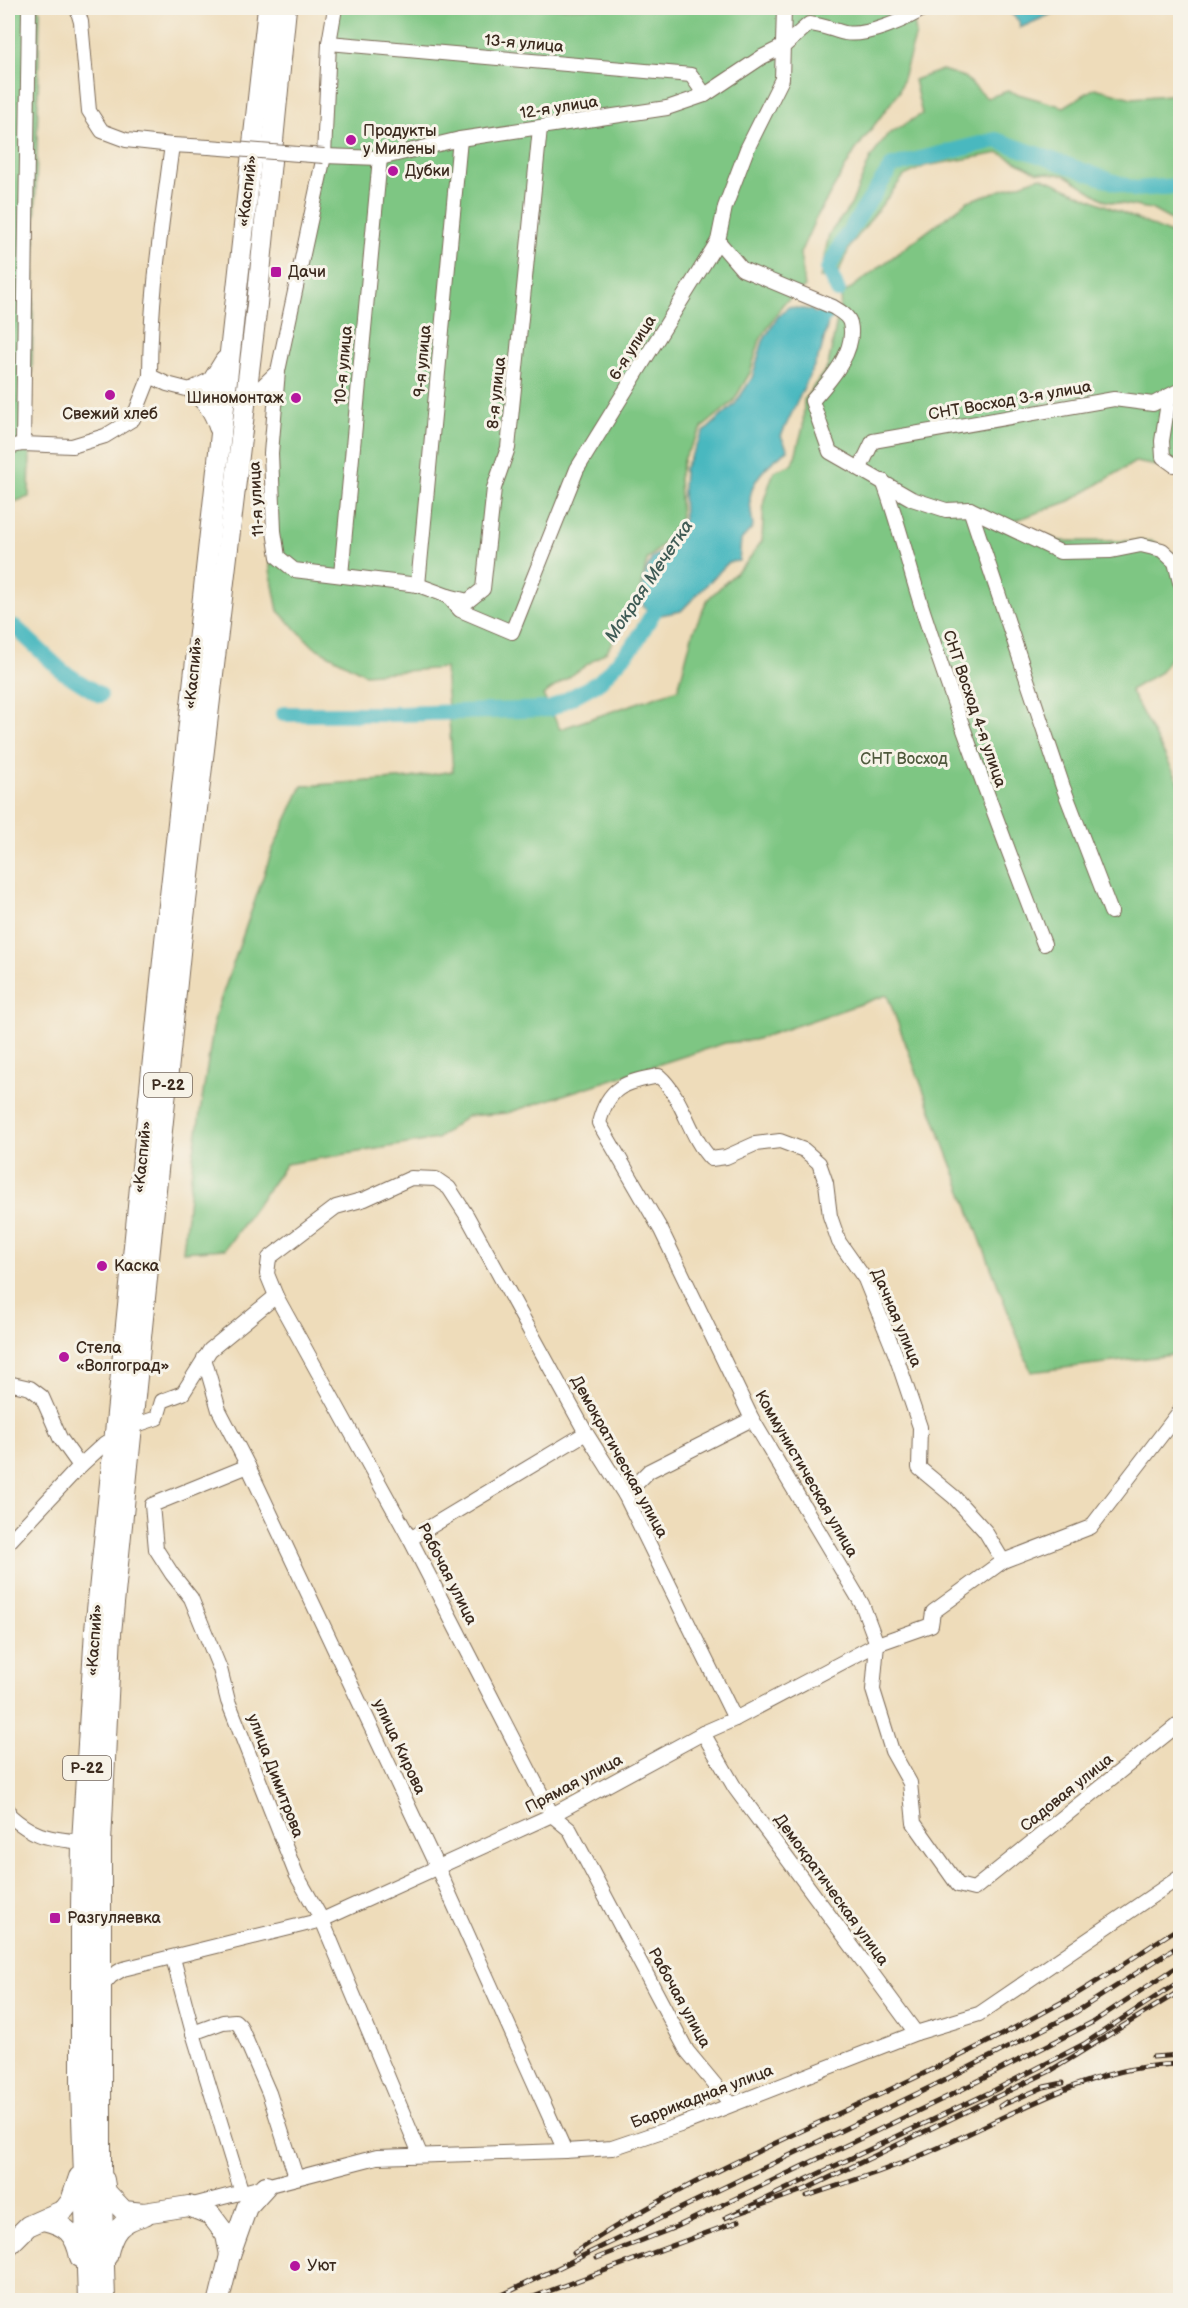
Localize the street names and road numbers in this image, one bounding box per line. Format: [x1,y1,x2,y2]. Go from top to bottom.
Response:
street label: 13-я улица [484,31,565,57]
street label: 12-я улица [519,92,600,124]
street label: «Каспий» [234,154,262,228]
street label: 6-я улица [606,312,661,384]
street label: 9-я улица [410,323,436,398]
street label: 10-я улица [331,324,357,405]
street label: 8-я улица [484,355,510,430]
street label: СНТ Восход 3-я улица [927,377,1093,425]
street label: 11-я улица [246,460,268,537]
street label: СНТ Восход 4-я улица [938,628,1010,791]
street label: «Каспий» [181,636,207,710]
road number: Р-22 [144,1073,192,1097]
street label: «Каспий» [130,1120,156,1194]
street label: Дачная улица [867,1266,925,1371]
street label: Демократическая улица [566,1372,672,1542]
street label: Коммунистическая улица [750,1387,862,1561]
street label: Рабочая улица [413,1520,481,1629]
street label: «Каспий» [83,1603,107,1677]
street label: улица Кирова [369,1696,430,1798]
street label: улица Димитрова [243,1711,308,1841]
street label: Прямая улица [522,1750,626,1818]
street label: Садовая улица [1017,1750,1118,1836]
road number: Р-22 [63,1756,111,1780]
street label: Демократическая улица [770,1811,893,1970]
street label: Рабочая улица [644,1944,715,2052]
street label: Баррикадная улица [628,2061,776,2133]

